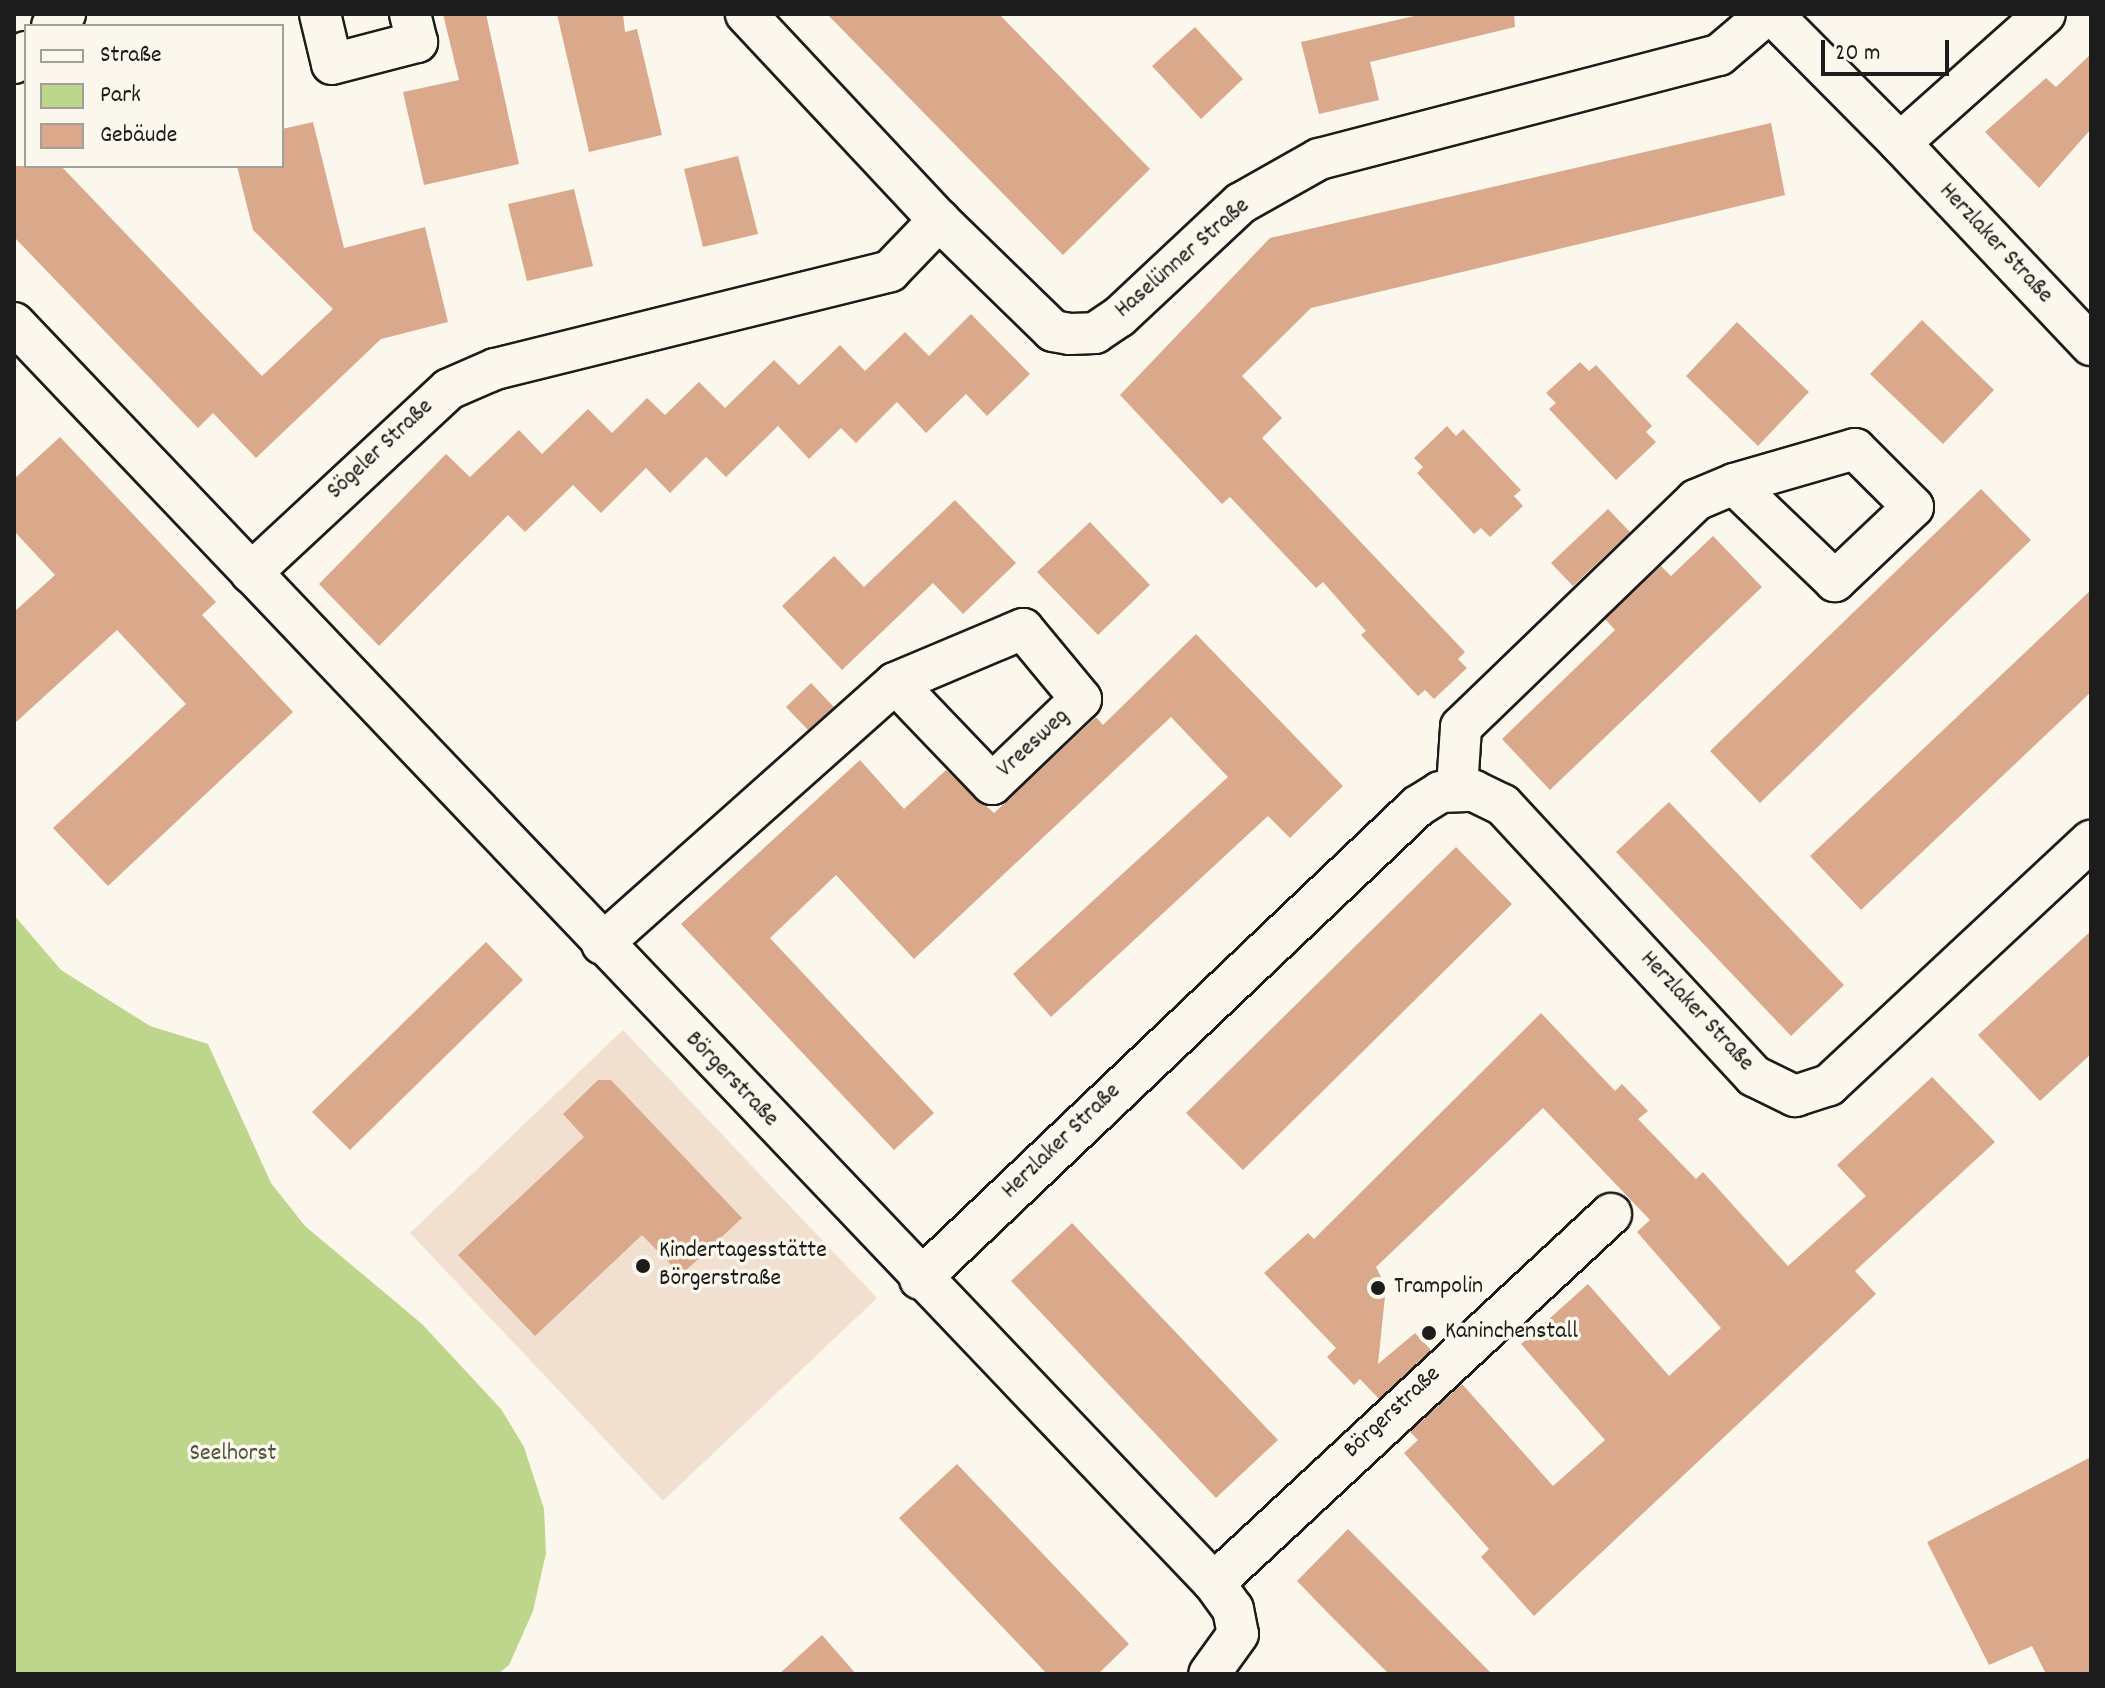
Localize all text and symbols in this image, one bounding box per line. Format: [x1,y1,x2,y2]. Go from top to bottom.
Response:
legend [24,24,284,168]
scale bar [1825,24,1953,74]
text: 20 m [1835,37,1881,71]
text: Straße [100,39,162,73]
text: Park [100,79,141,113]
text: Gebäude [100,119,177,153]
street label: Herzlaker Straße [1932,178,2058,310]
street label: Haselünner Straße [1110,193,1256,325]
street label: Sögeler Straße [322,394,440,506]
street label: Vreesweg [992,703,1076,785]
street label: Herzlaker Straße [1633,946,1759,1078]
street label: Börgerstraße [678,1026,784,1134]
street label: Herzlaker Straße [997,1078,1127,1206]
place label: Kindertagesstätte Börgerstraße [659,1238,827,1294]
marker: Kindertagesstätte Börgerstraße [634,1257,652,1275]
place label: Trampolin [1394,1274,1483,1302]
marker: Trampolin [1369,1279,1387,1297]
place label: Kaninchenstall [1445,1319,1578,1347]
marker: Kaninchenstall [1420,1324,1438,1342]
street label: Börgerstraße [1339,1361,1447,1465]
park label: Seelhorst [190,1441,276,1469]

